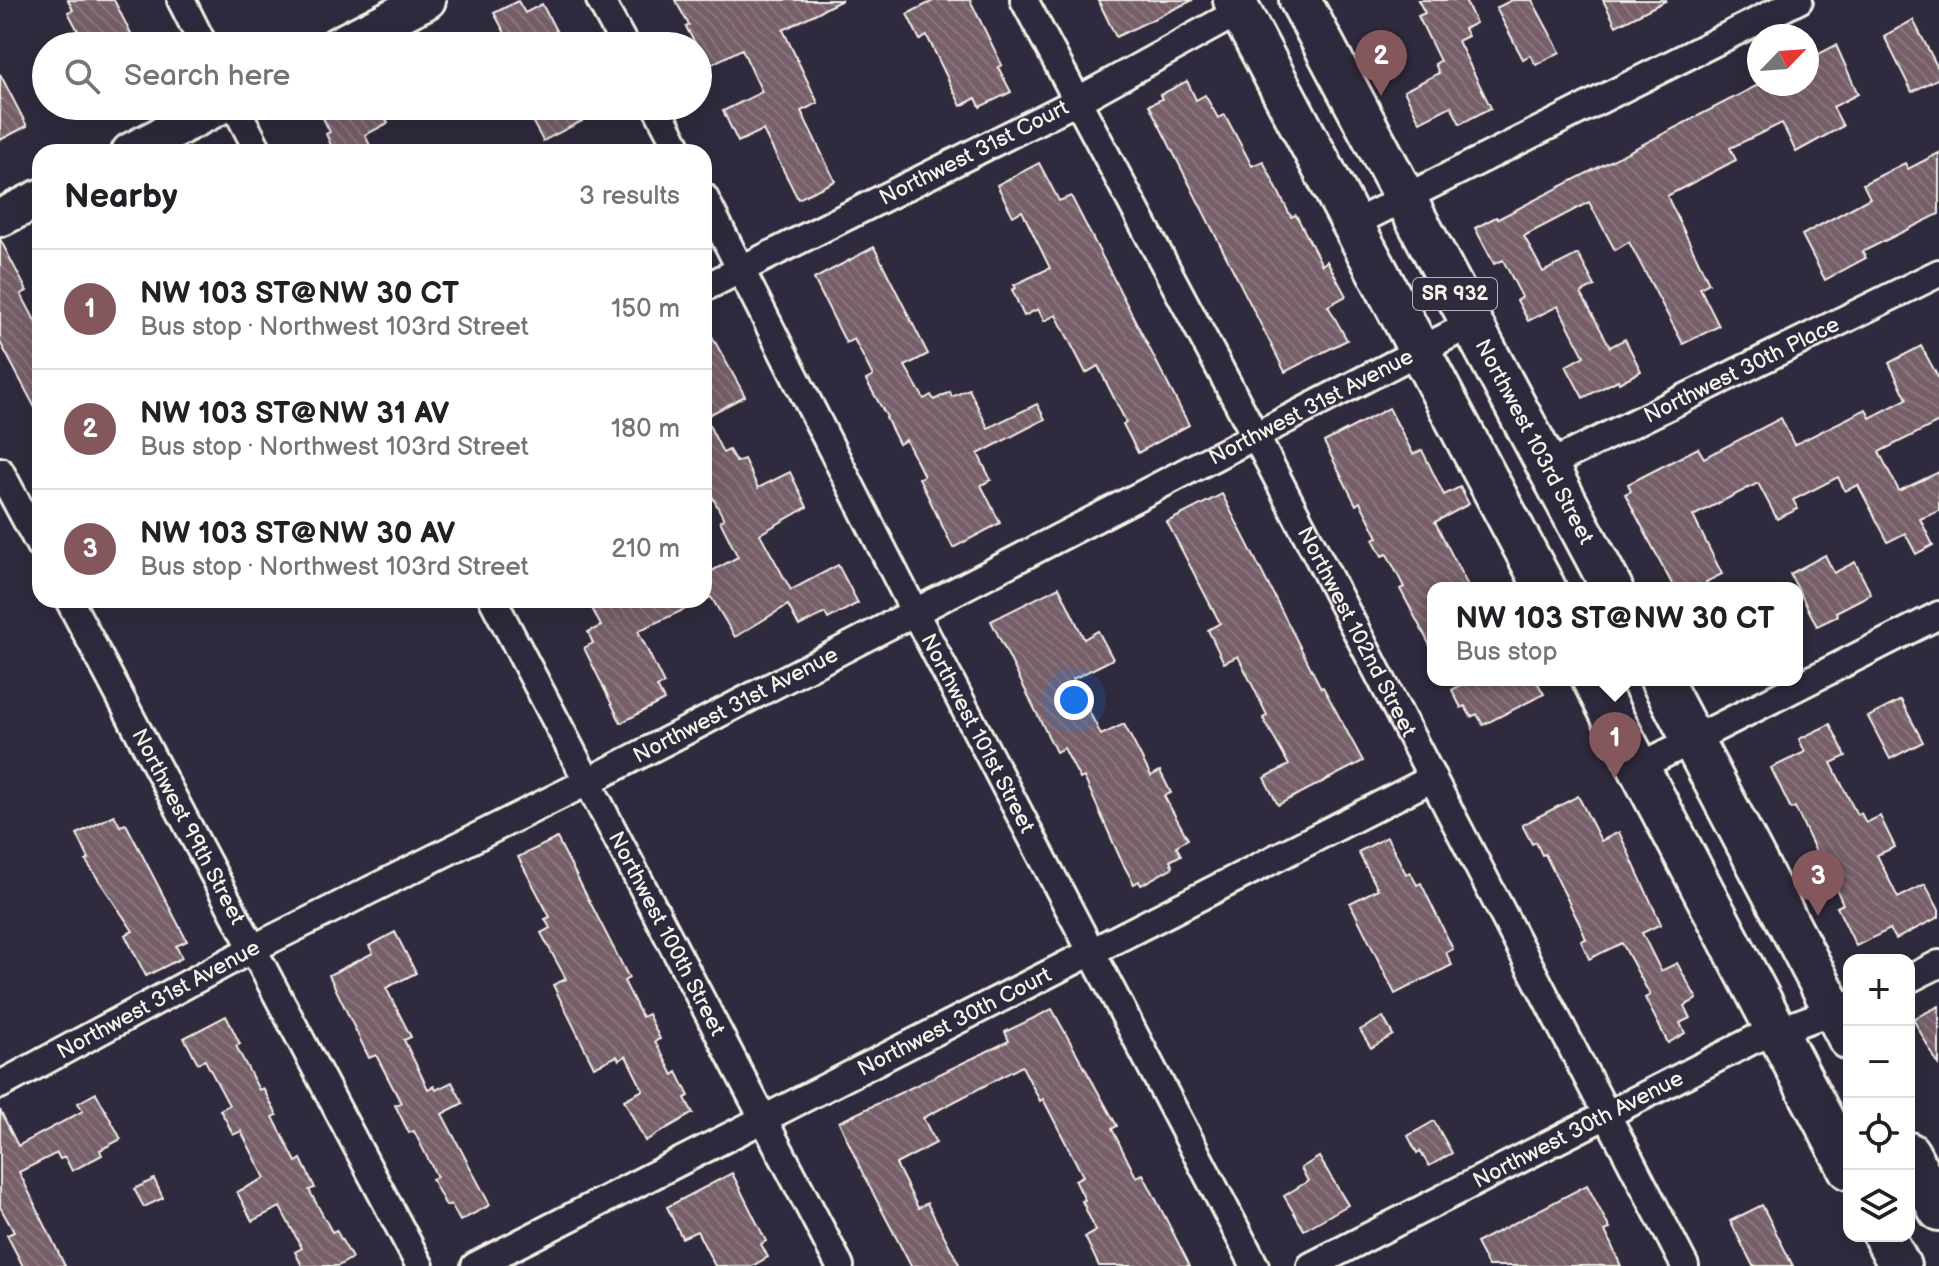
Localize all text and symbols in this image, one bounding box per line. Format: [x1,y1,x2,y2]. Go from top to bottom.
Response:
north arrow [1747,24,1819,96]
pin: 2 [1355,30,1407,96]
search box [32,32,712,120]
icon: search [60,54,104,98]
text: Search here [124,58,290,94]
street label: Northwest 31st Court [875,94,1073,211]
text: Nearby [64,176,178,217]
text: 3 results [579,181,680,212]
text: NW 103 ST@NW 30 CT [140,276,459,312]
road number: SR 932 [1413,278,1497,310]
text: 1 [85,294,95,325]
text: 150 m [611,294,680,325]
street label: Northwest 30th Place [1639,311,1844,429]
text: Bus stop · Northwest 103rd Street [140,312,529,343]
street label: Northwest 103rd Street [1469,334,1600,549]
street label: Northwest 31st Avenue [1204,343,1418,471]
text: NW 103 ST@NW 31 AV [140,396,449,432]
text: 2 [82,414,98,445]
text: 180 m [611,414,680,445]
text: Bus stop · Northwest 103rd Street [140,432,529,463]
text: NW 103 ST@NW 30 AV [140,516,455,552]
street label: Northwest 102nd Street [1291,522,1422,741]
text: 3 [82,534,98,565]
text: 210 m [611,534,680,565]
text: Bus stop · Northwest 103rd Street [140,552,529,583]
popup [1427,582,1803,686]
text: NW 103 ST@NW 30 CT [1456,601,1774,637]
street label: Northwest 101st Street [915,629,1041,838]
text: Bus stop [1456,637,1558,668]
street label: Northwest 31st Avenue [629,641,842,769]
your location [1054,680,1094,720]
pin: 1 [1589,712,1641,778]
street label: Northwest 99th Street [126,724,251,929]
street label: Northwest 100th Street [602,827,731,1040]
pin: 3 [1792,850,1844,916]
street label: Northwest 31st Avenue [52,934,265,1065]
map controls [1843,954,1915,1242]
button: + [1843,954,1915,1026]
street label: Northwest 30th Court [853,961,1056,1082]
button: − [1843,1026,1915,1098]
street label: Northwest 30th Avenue [1468,1064,1688,1194]
button: locate [1843,1098,1915,1170]
button: layers [1843,1170,1915,1242]

